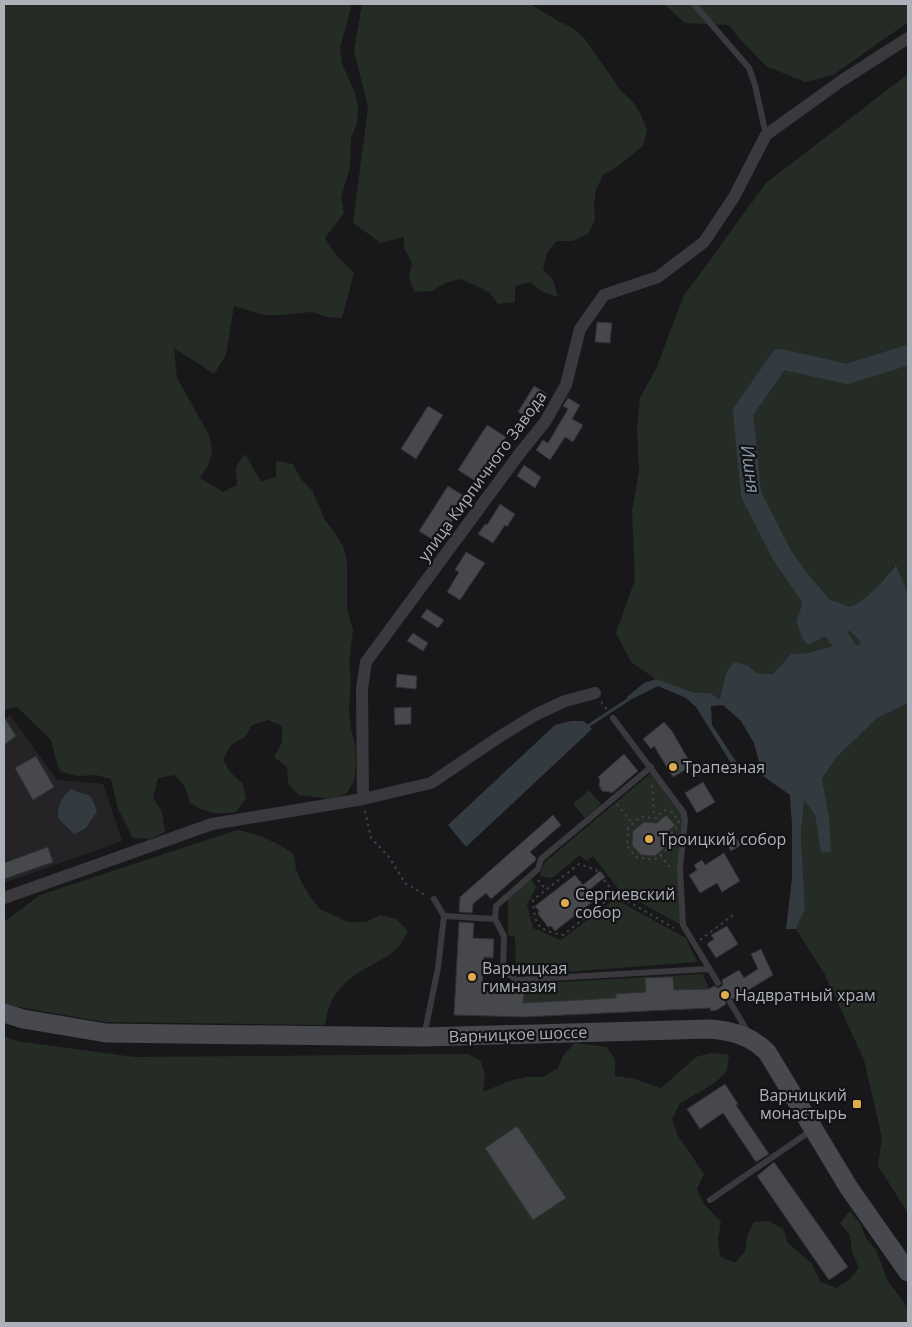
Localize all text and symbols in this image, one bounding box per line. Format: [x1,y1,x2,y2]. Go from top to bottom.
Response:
street label: улица Кирпичного Завода [413,386,551,566]
water label: Ишня [736,443,766,495]
place label: Трапезная [683,756,765,778]
marker: Трапезная [667,761,679,773]
place label: Троицкий собор [659,828,786,850]
marker: Троицкий собор [643,833,655,845]
place label: Сергиевский собор [575,883,675,923]
marker: Сергиевский собор [559,897,571,909]
place label: Варницкая гимназия [482,957,567,997]
marker: Варницкая гимназия [466,971,478,983]
place label: Надвратный храм [735,984,876,1006]
marker: Надвратный храм [719,989,731,1001]
street label: Варницкое шоссе [448,1021,588,1047]
place label: Варницкий монастырь [759,1084,847,1124]
marker: Варницкий монастырь [851,1098,863,1110]

